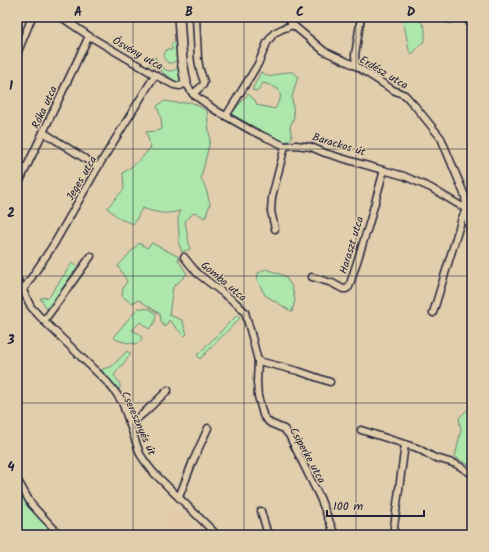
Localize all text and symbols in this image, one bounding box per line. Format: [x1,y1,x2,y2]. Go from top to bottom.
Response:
text: A [74,2,82,23]
text: B [185,2,193,23]
text: C [296,2,304,23]
text: D [407,2,416,23]
street label: Ösvény utca [109,32,166,76]
street label: Erdész utca [356,51,411,94]
text: 1 [9,76,13,97]
street label: Róka utca [27,83,63,132]
street label: Barackos út [310,128,368,162]
street label: Jeges utca [62,153,102,204]
text: 2 [7,203,15,224]
street label: Haraszt utca [335,214,369,276]
street label: Gomba utca [196,257,250,306]
text: 3 [6,330,15,351]
street label: Cseresznyés út [116,388,161,459]
street label: Csiperke utca [284,424,330,487]
text: 4 [7,457,15,478]
scale bar [327,492,424,518]
text: 100 m [333,497,364,516]

